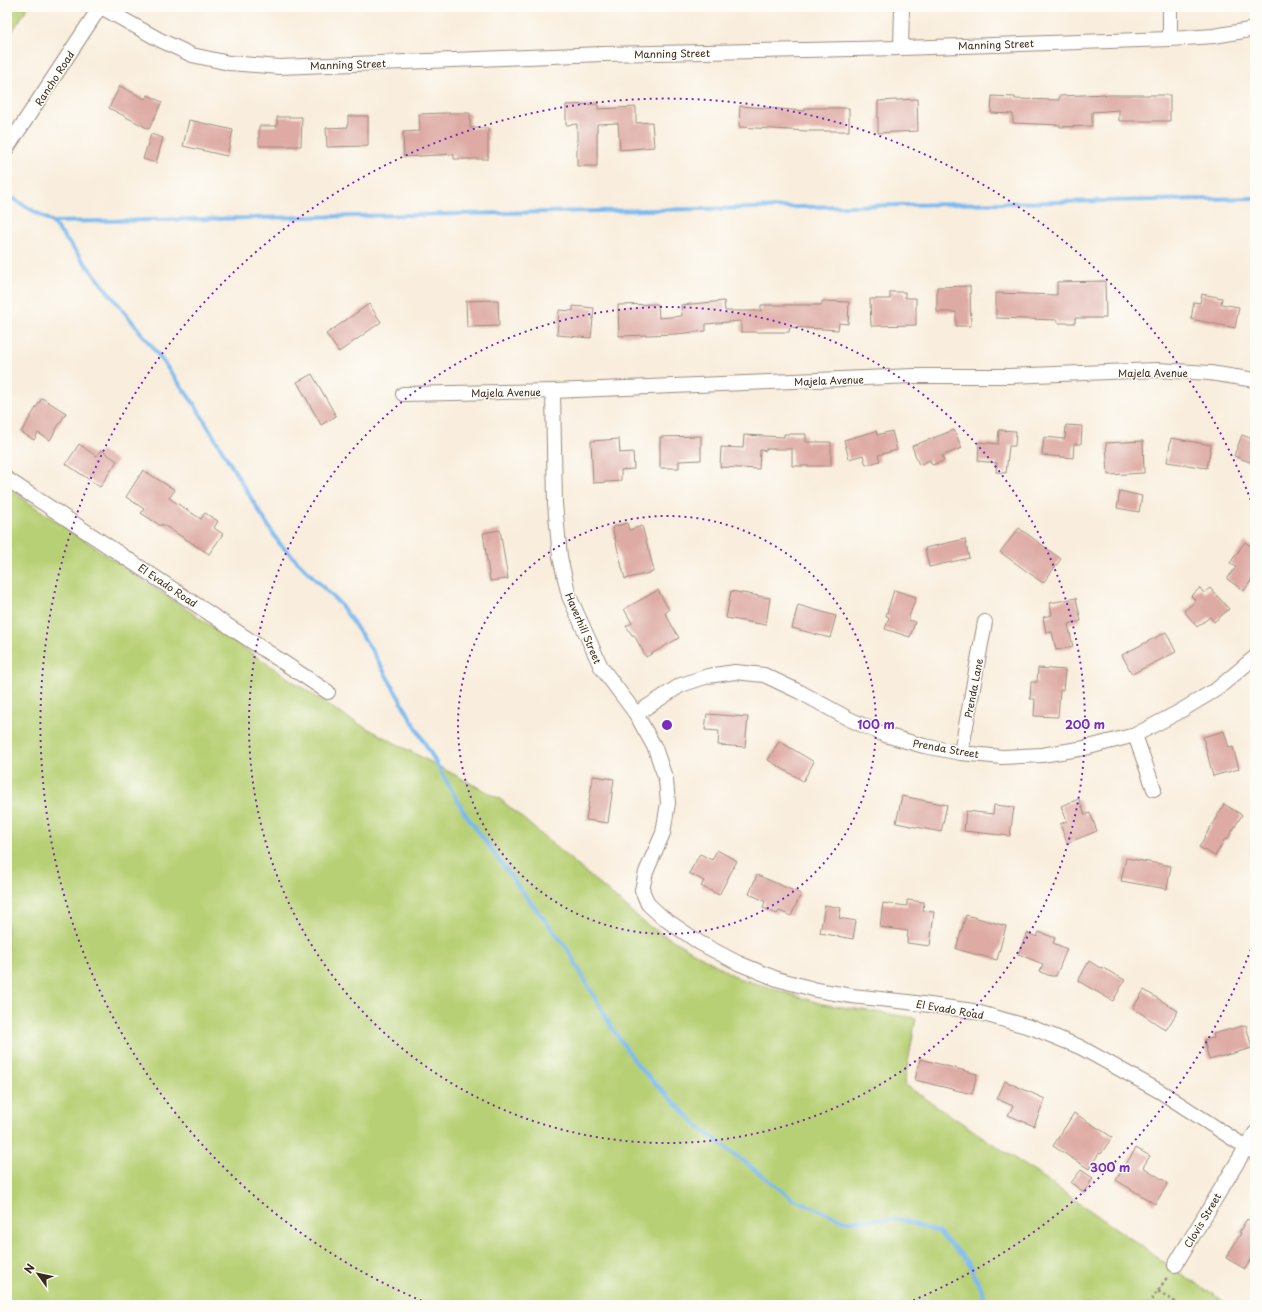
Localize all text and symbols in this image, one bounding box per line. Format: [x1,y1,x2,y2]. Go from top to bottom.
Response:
street label: Manning Street [958,35,1034,53]
street label: Manning Street [634,45,710,61]
street label: Rancho Road [31,47,77,108]
street label: Manning Street [310,55,386,73]
street label: Majela Avenue [1118,365,1188,380]
street label: Majela Avenue [794,371,865,389]
street label: Majela Avenue [471,384,542,400]
street label: El Evado Road [135,560,201,610]
street label: Haverhill Street [562,590,606,666]
street label: Prenda Lane [960,657,986,719]
text: 100 m [857,715,895,733]
text: 200 m [1065,715,1105,733]
centre of rings [660,718,674,732]
street label: Prenda Street [912,735,980,761]
street label: El Evado Road [915,996,985,1022]
text: 300 m [1090,1158,1130,1176]
street label: Clovis Street [1180,1190,1224,1250]
north arrow [18,1254,58,1294]
text: N [20,1260,39,1277]

